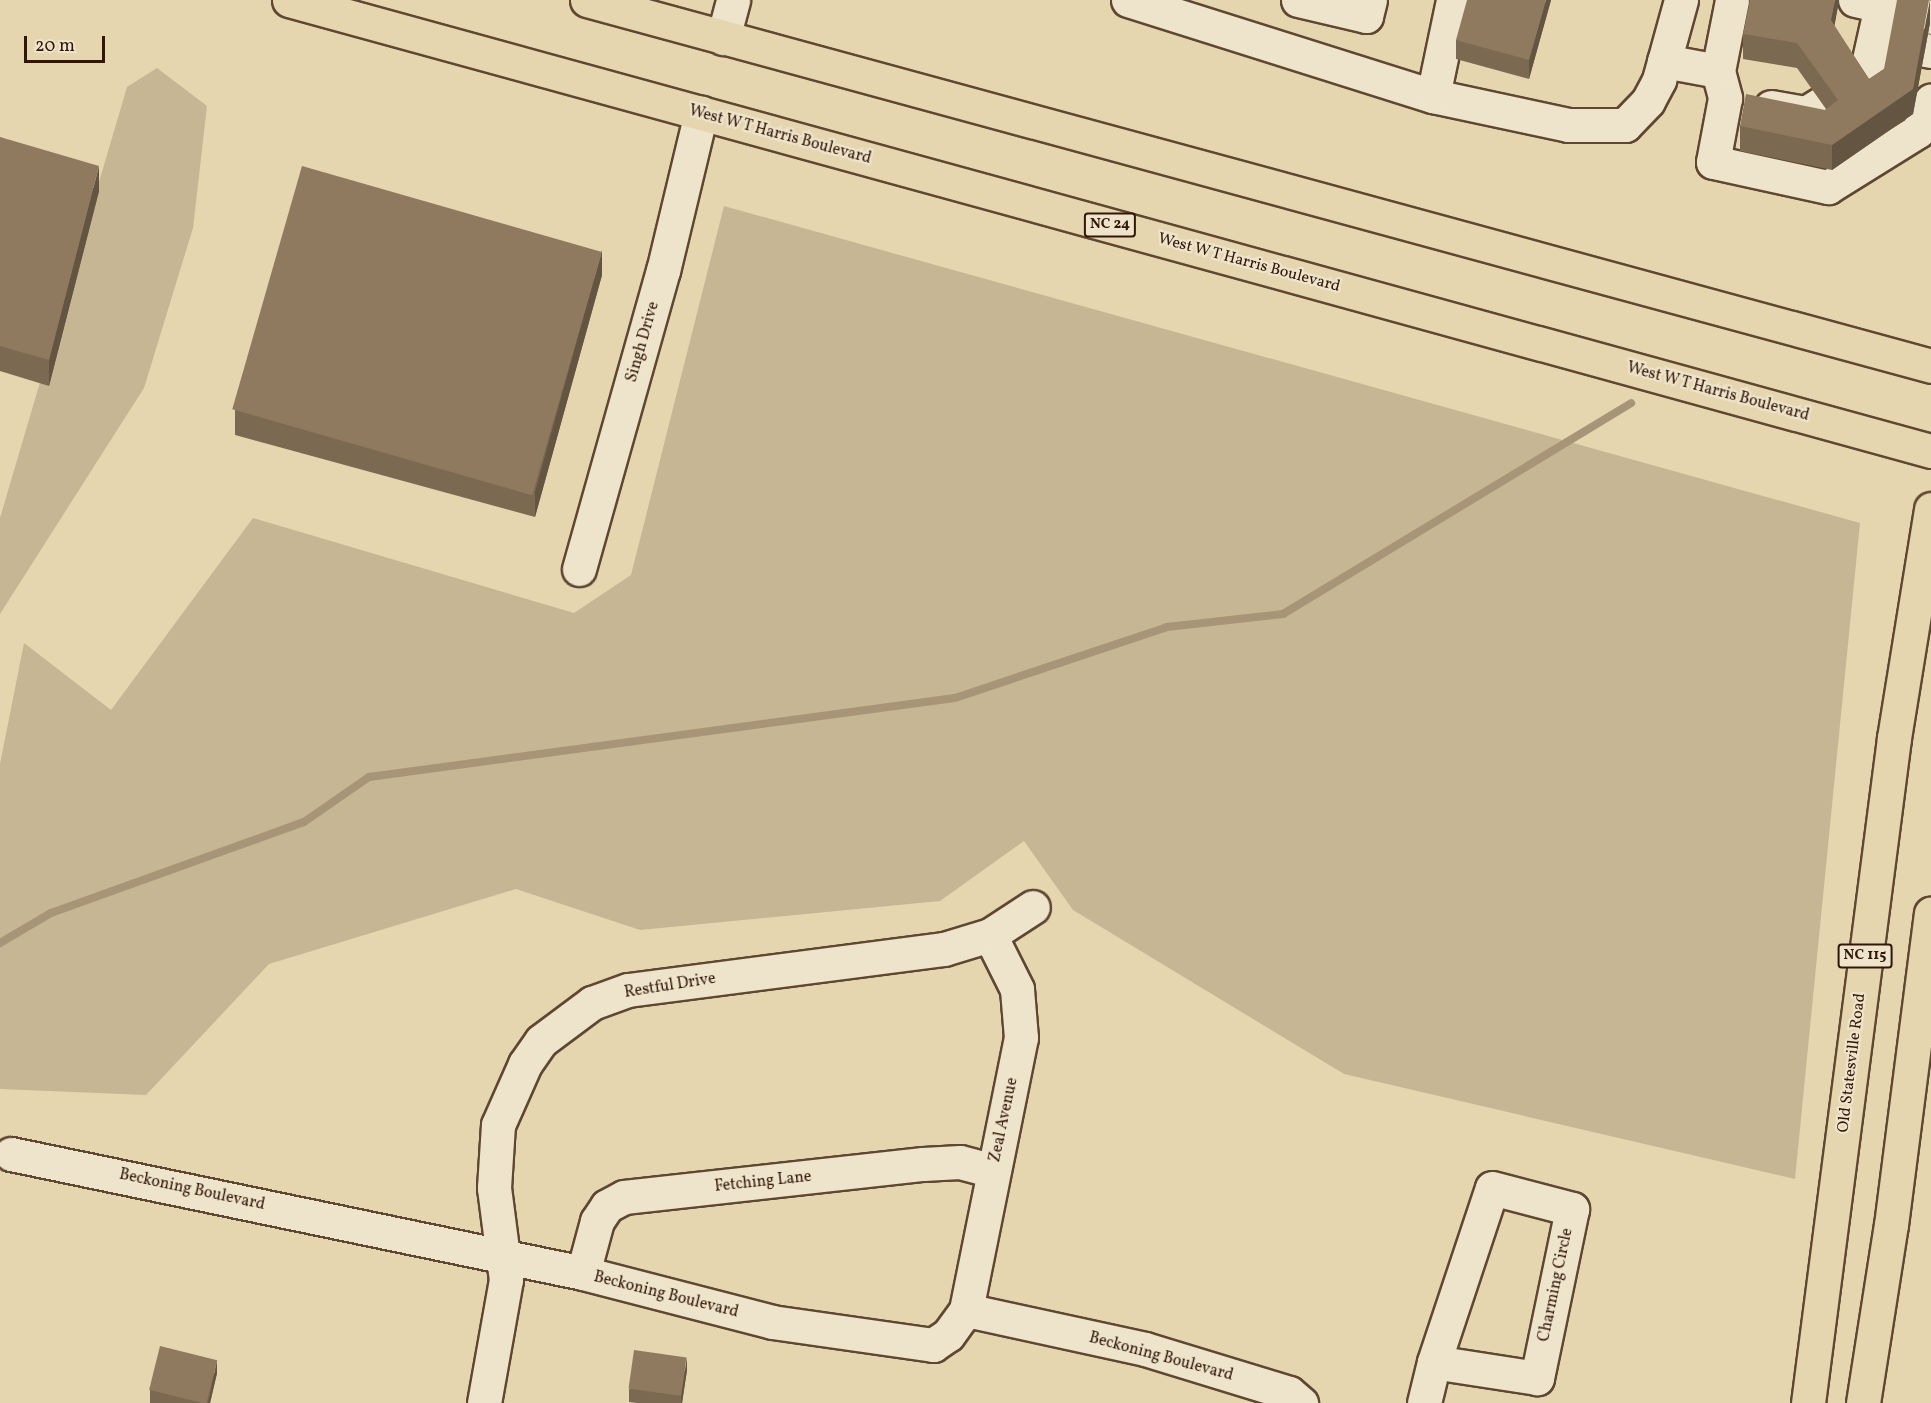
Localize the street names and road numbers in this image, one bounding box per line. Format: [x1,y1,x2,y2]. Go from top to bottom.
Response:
street label: West W T Harris Boulevard [686,101,874,169]
road number: NC 24 [1083,213,1137,237]
street label: West W T Harris Boulevard [1155,229,1343,297]
street label: Singh Drive [622,299,664,385]
street label: West W T Harris Boulevard [1624,358,1812,426]
road number: NC 115 [1836,944,1894,968]
street label: Restful Drive [623,969,717,1003]
street label: Old Statesville Road [1834,992,1870,1134]
street label: Zeal Avenue [986,1076,1022,1164]
street label: Beckoning Boulevard [117,1165,267,1215]
street label: Fetching Lane [714,1167,812,1197]
street label: Charming Circle [1535,1226,1577,1344]
street label: Beckoning Boulevard [592,1268,740,1322]
street label: Beckoning Boulevard [1087,1329,1235,1385]

